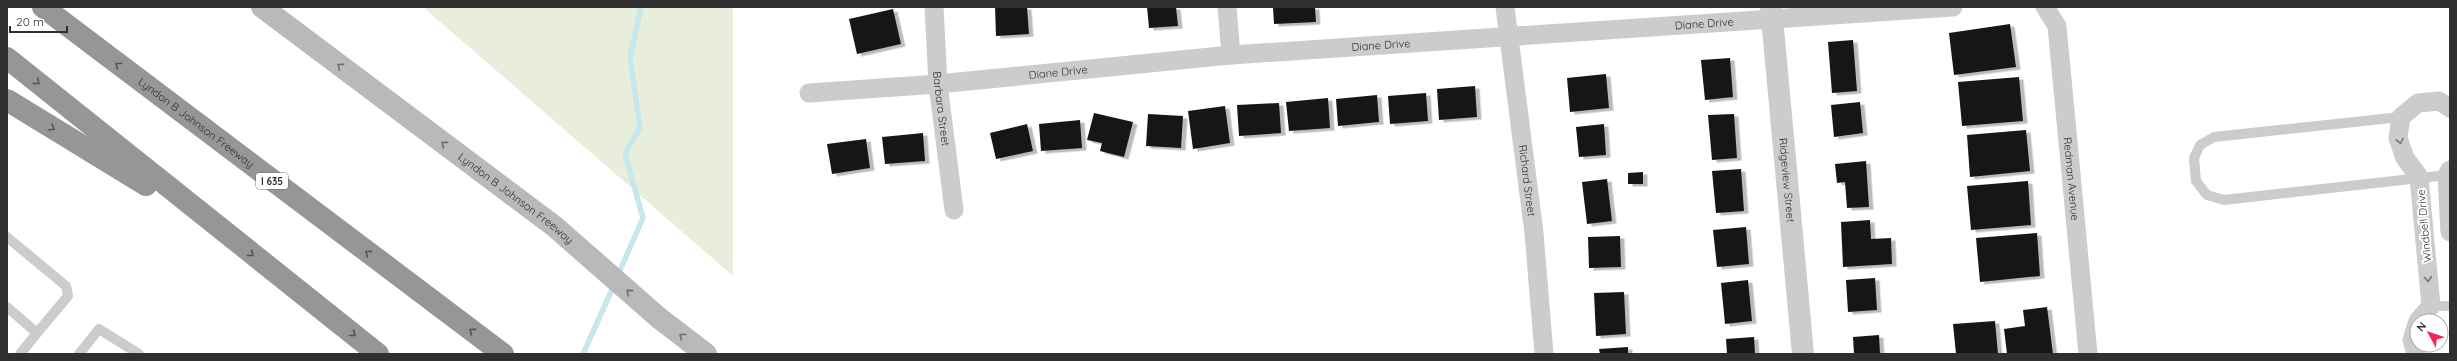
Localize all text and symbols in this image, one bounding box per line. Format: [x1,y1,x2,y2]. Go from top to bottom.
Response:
scale bar [10,8,67,34]
text: 20 m [16,14,44,29]
street label: Diane Drive [1674,15,1734,32]
street label: Diane Drive [1351,36,1411,54]
street label: Diane Drive [1028,62,1088,82]
one-way arrow [116,63,123,70]
one-way arrow [338,64,345,71]
street label: Barbara Street [930,71,953,147]
street label: Lyndon B Johnson Freeway [135,74,257,171]
one-way arrow [33,78,40,85]
one-way arrow [48,123,55,130]
street label: Redman Avenue [2061,136,2082,221]
street label: Ridgeview Street [1776,137,1798,224]
one-way arrow [2395,138,2403,145]
one-way arrow [442,142,449,149]
street label: Richard Street [1516,144,1539,218]
street label: Lyndon B Johnson Freeway [456,150,577,247]
road number: I 635 [256,173,288,189]
street label: Windbell Drive [2414,189,2434,263]
one-way arrow [247,249,254,256]
one-way arrow [365,250,372,257]
one-way arrow [2424,276,2433,282]
one-way arrow [627,290,634,297]
north arrow [2409,313,2449,353]
text: N [2413,319,2429,334]
one-way arrow [469,328,476,335]
one-way arrow [349,330,356,337]
one-way arrow [680,334,687,341]

